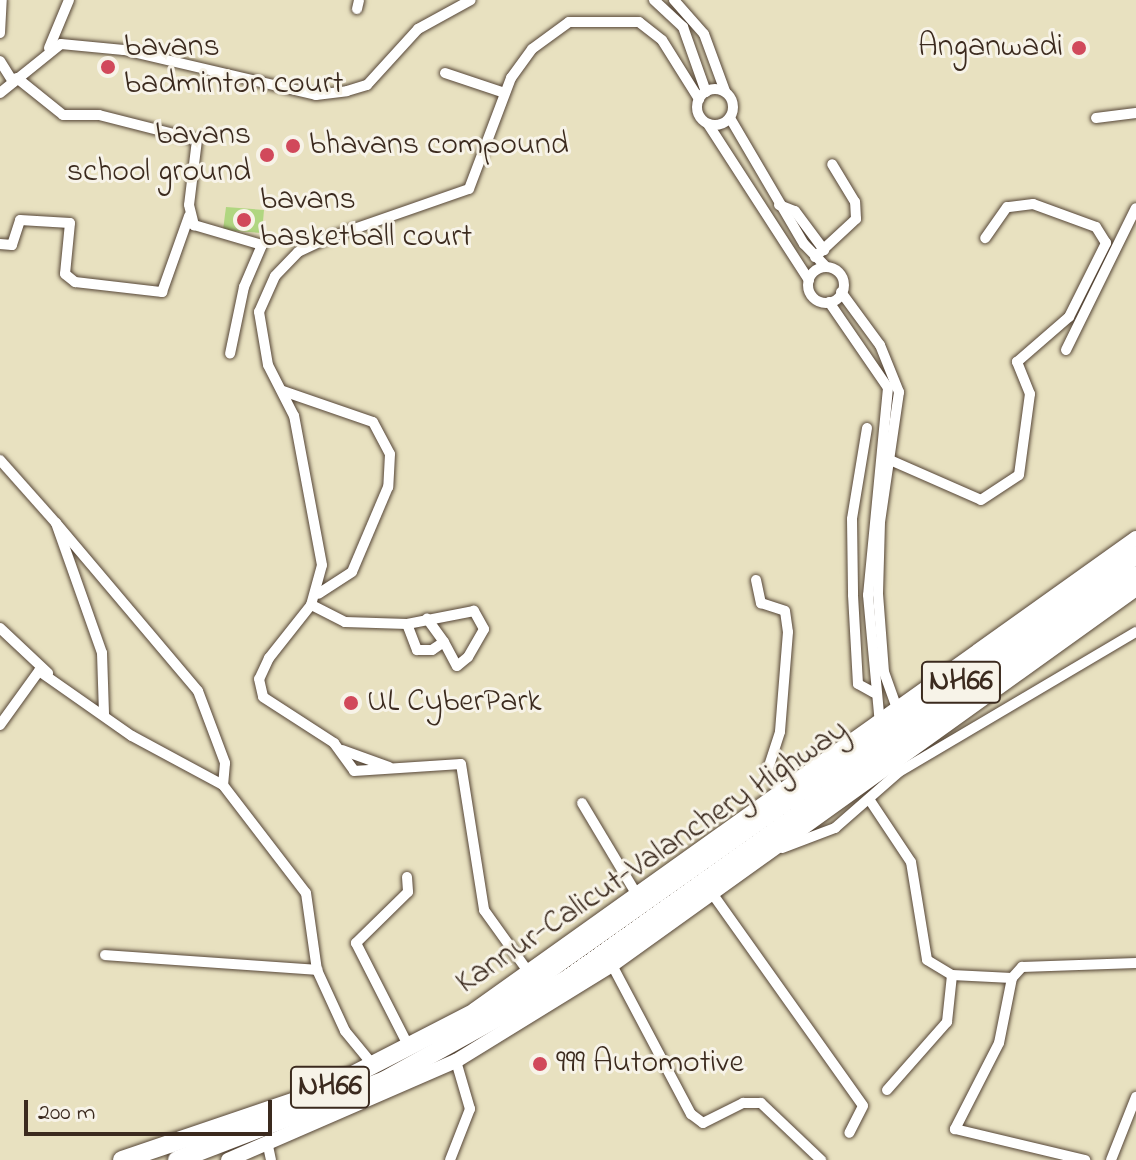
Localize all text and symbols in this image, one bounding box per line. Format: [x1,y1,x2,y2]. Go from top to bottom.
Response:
place label: Anganwadi [918,29,1063,67]
place label: bavans badminton court [124,30,343,105]
marker: Anganwadi [1070,39,1088,57]
marker: bavans badminton court [99,58,117,76]
place label: bavans school ground [67,118,251,193]
place label: bhavans compound [309,127,569,165]
marker: bhavans compound [284,137,302,155]
marker: bavans school ground [258,146,276,164]
place label: bavans basketball court [260,183,472,258]
marker: bavans basketball court [235,211,253,229]
road number: NH66 [919,656,1003,708]
place label: UL CyberPark [367,684,541,722]
marker: UL CyberPark [342,694,360,712]
street label: Kannur-Calicut-Valanchery Highway [450,712,856,1004]
place label: 999 Automotive [556,1045,744,1083]
marker: 999 Automotive [531,1055,549,1073]
road number: NH66 [288,1061,372,1113]
scale bar [28,1084,276,1134]
text: 200 m [38,1096,95,1131]

